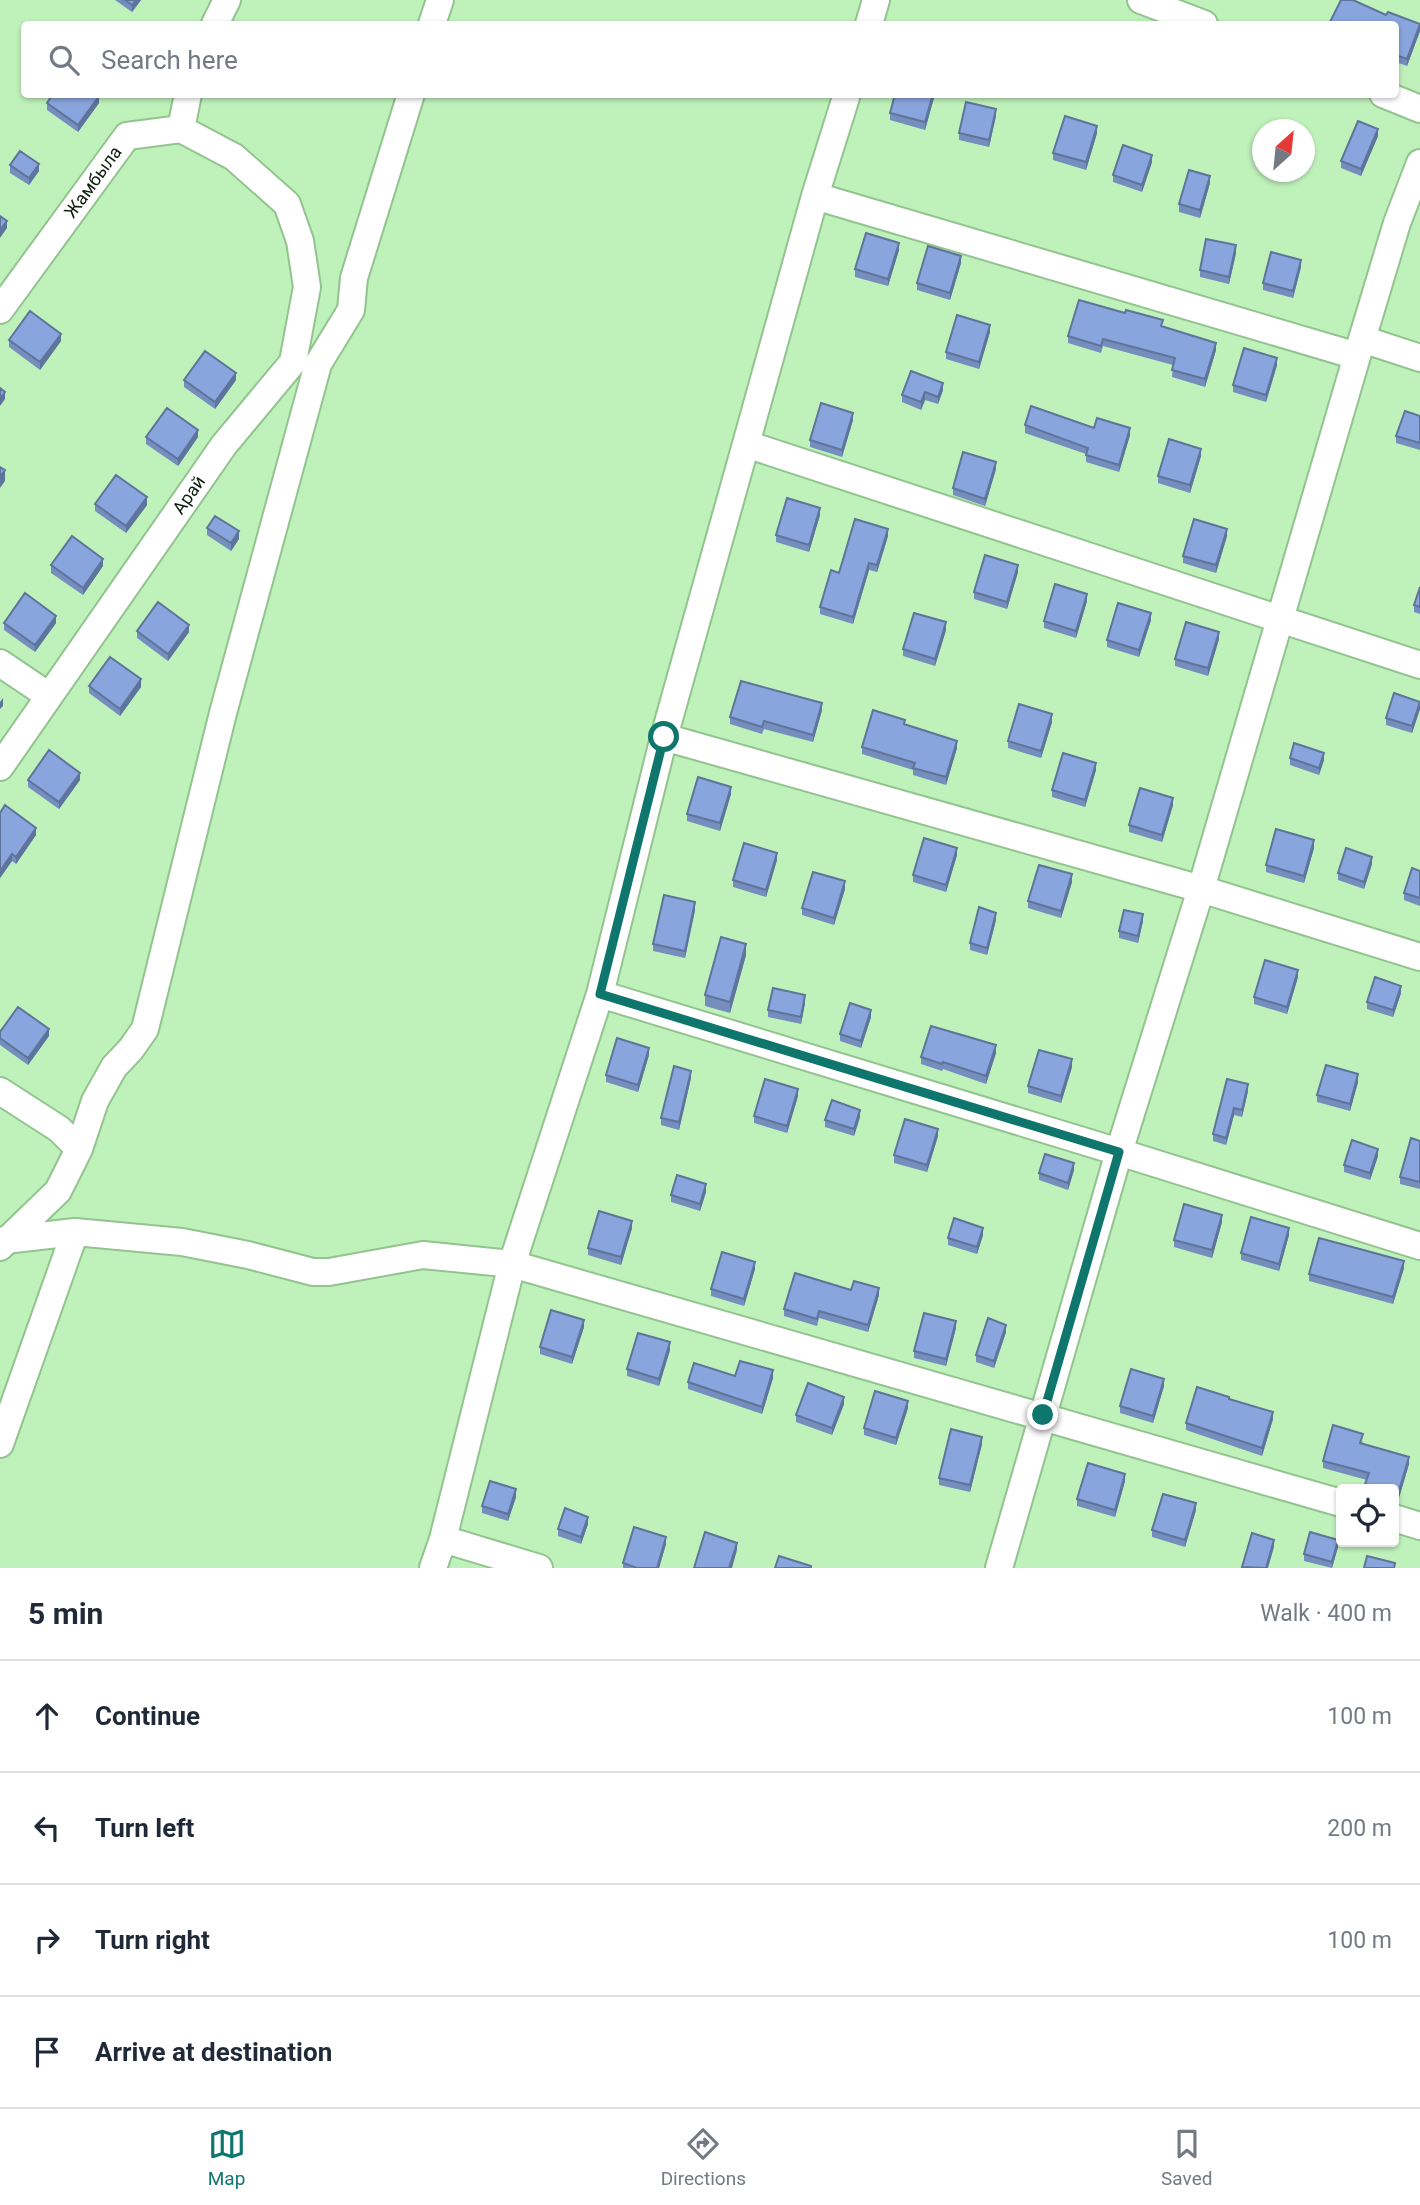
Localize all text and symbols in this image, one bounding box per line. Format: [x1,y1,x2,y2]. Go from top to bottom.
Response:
search box [21,21,1399,98]
icon: search [45,41,83,79]
text: Search here [101,45,238,75]
north arrow [1252,119,1315,182]
street label: Жамбыла [60,142,126,222]
street label: Арай [168,471,209,518]
route start [648,721,679,752]
route end [1027,1399,1058,1430]
map controls [1336,1484,1399,1547]
button: locate [1336,1484,1399,1547]
text: 5 min [28,1596,103,1631]
text: Walk · 400 m [1260,1600,1392,1627]
icon: ahead [28,1697,66,1735]
text: Continue [95,1701,200,1731]
text: 100 m [1327,1703,1392,1730]
icon: left [28,1809,66,1847]
text: Turn left [95,1813,194,1843]
text: 200 m [1327,1815,1392,1842]
icon: right [28,1921,66,1959]
text: Turn right [95,1925,210,1955]
text: 100 m [1327,1927,1392,1954]
icon: arrive [28,2033,66,2071]
text: Arrive at destination [95,2037,332,2067]
tab: Map [208,2125,246,2190]
tab: Directions [661,2125,746,2190]
tab: Saved [1161,2125,1212,2190]

